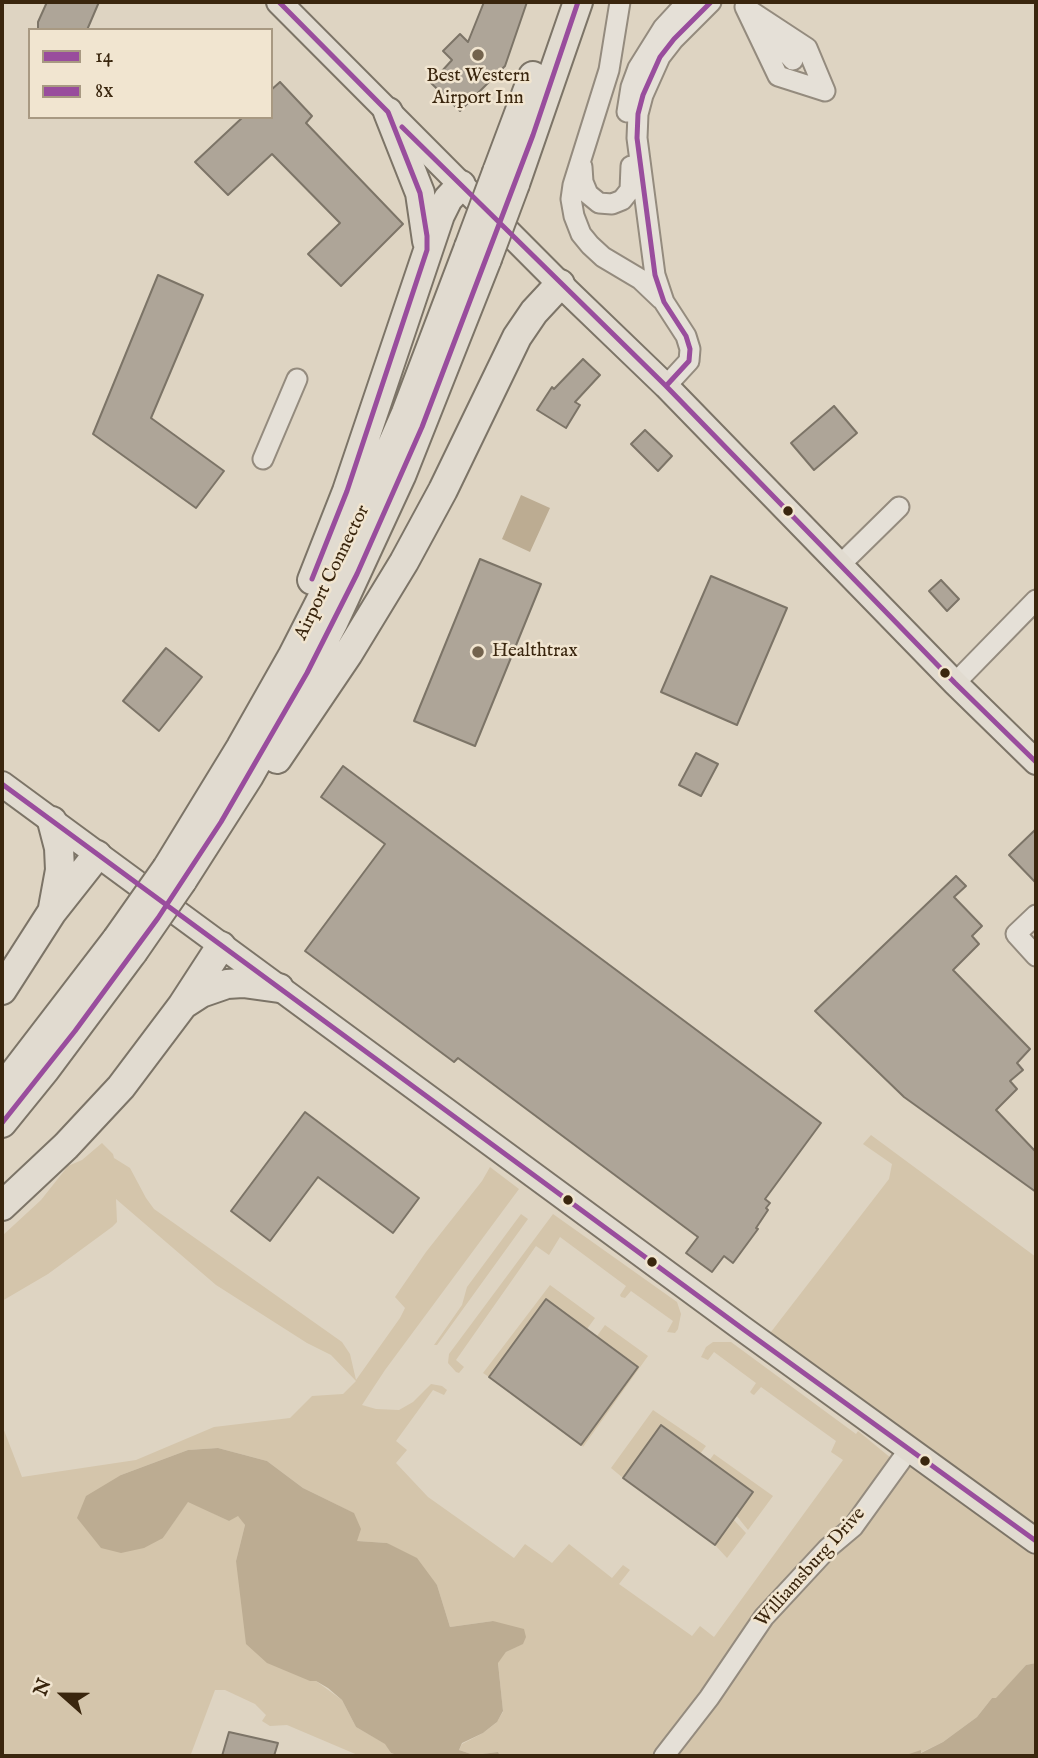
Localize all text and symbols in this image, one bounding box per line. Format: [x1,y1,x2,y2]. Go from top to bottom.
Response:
legend [28,28,273,119]
text: 14 [95,43,113,70]
marker: Best Western Airport Inn [470,47,486,63]
place label: Best Western Airport Inn [426,66,530,110]
text: 8x [95,78,113,105]
street label: Airport Connector [290,502,376,644]
unlabelled marker [781,504,795,518]
place label: Healthtrax [492,641,578,663]
marker: Healthtrax [470,644,486,660]
unlabelled marker [938,666,952,680]
unlabelled marker [561,1193,575,1207]
unlabelled marker [645,1255,659,1269]
unlabelled marker [918,1454,932,1468]
street label: Williamsburg Drive [751,1503,871,1633]
north arrow [28,1660,98,1730]
text: N [29,1676,58,1699]

